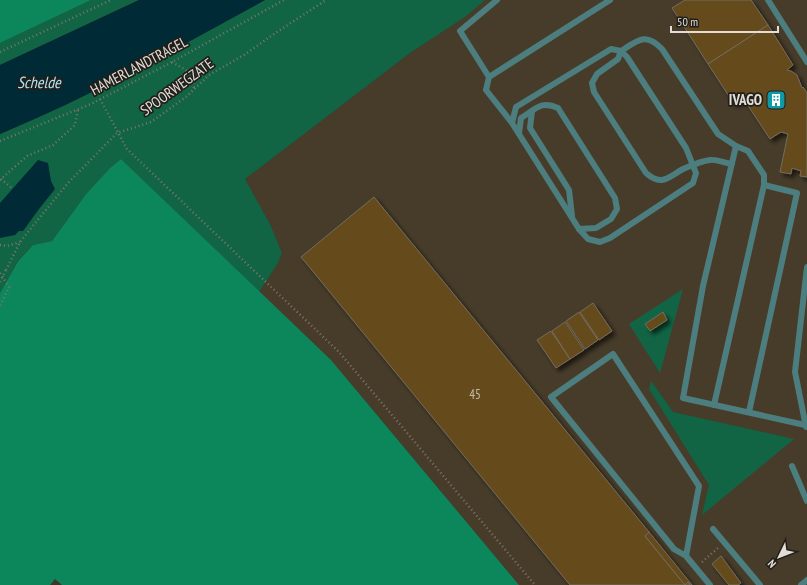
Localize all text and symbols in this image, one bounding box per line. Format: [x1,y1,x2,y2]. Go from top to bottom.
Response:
scale bar [671,8,778,34]
text: 50 m [677,14,698,29]
street label: HAMERLANDTRAGEL [87,32,191,99]
street label: SPOORWEGZATE [136,54,217,120]
water label: Schelde [17,72,62,92]
building icon: IVAGO [765,89,787,111]
place label: IVAGO [729,90,762,109]
house number: 45 [469,386,481,403]
north arrow [759,537,799,577]
text: N [765,557,779,571]

